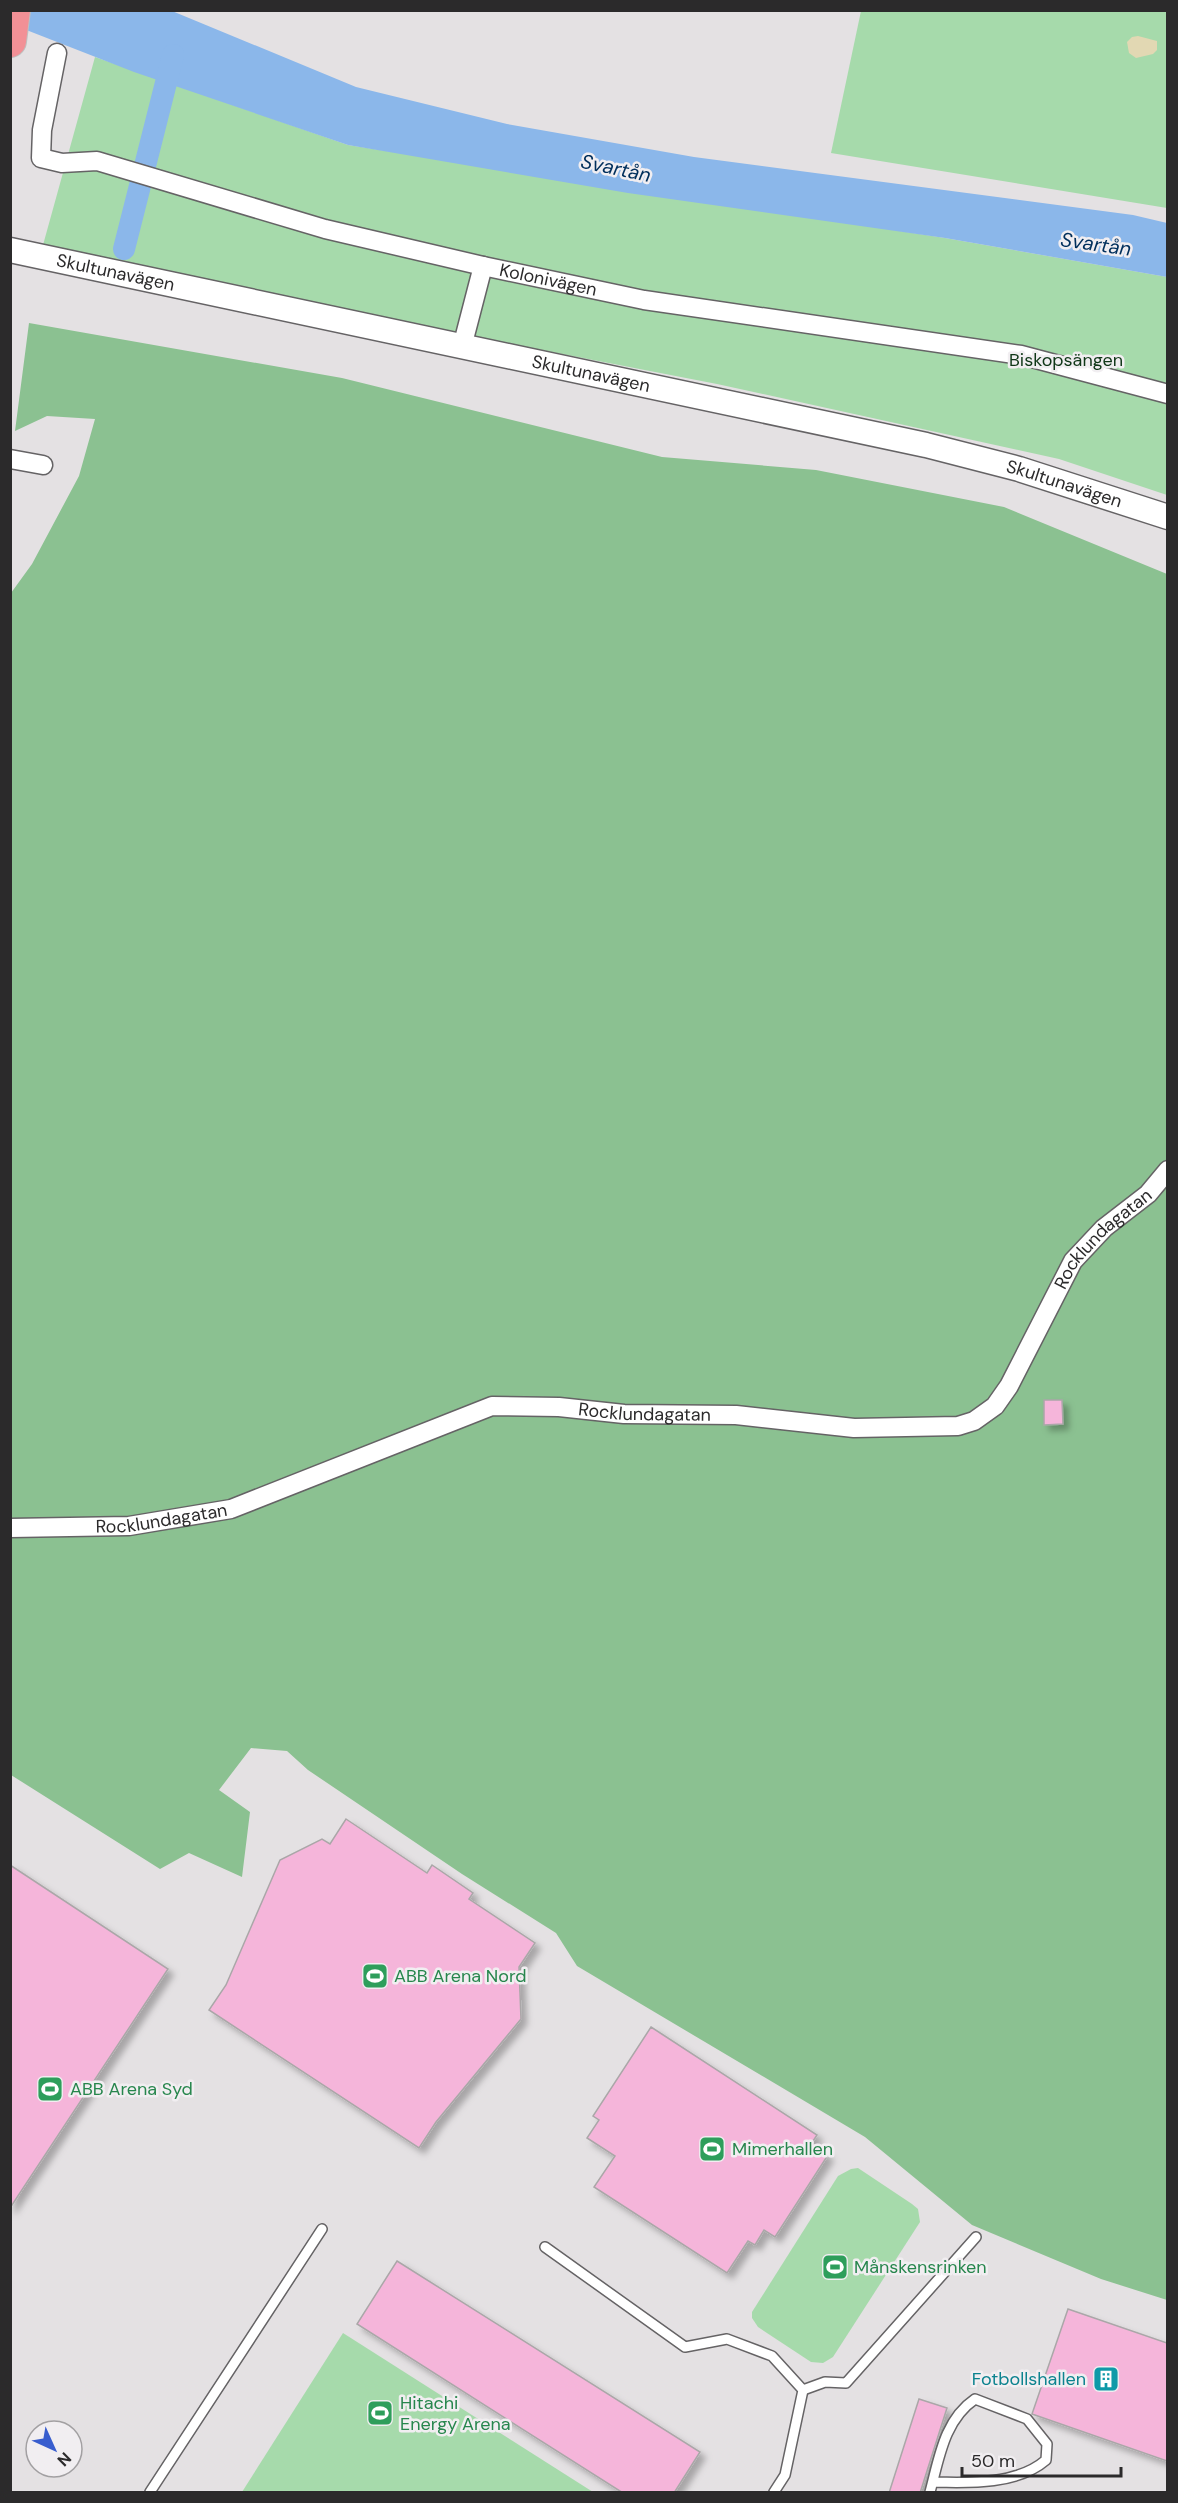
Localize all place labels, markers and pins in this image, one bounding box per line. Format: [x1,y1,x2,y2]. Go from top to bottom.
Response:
sports icon: ABB Arena Nord [360,1961,390,1991]
place label: ABB Arena Nord [394,1964,527,1988]
sports icon: ABB Arena Syd [35,2074,65,2104]
place label: ABB Arena Syd [70,2077,193,2101]
sports icon: Mimerhallen [697,2134,727,2164]
place label: Mimerhallen [732,2137,833,2161]
sports icon: Månskensrinken [820,2252,850,2282]
place label: Månskensrinken [854,2255,987,2279]
building icon: Fotbollshallen [1091,2364,1121,2394]
place label: Fotbollshallen [972,2367,1086,2391]
place label: Hitachi Energy Arena [400,2391,511,2436]
sports icon: Hitachi Energy Arena [365,2398,395,2428]

